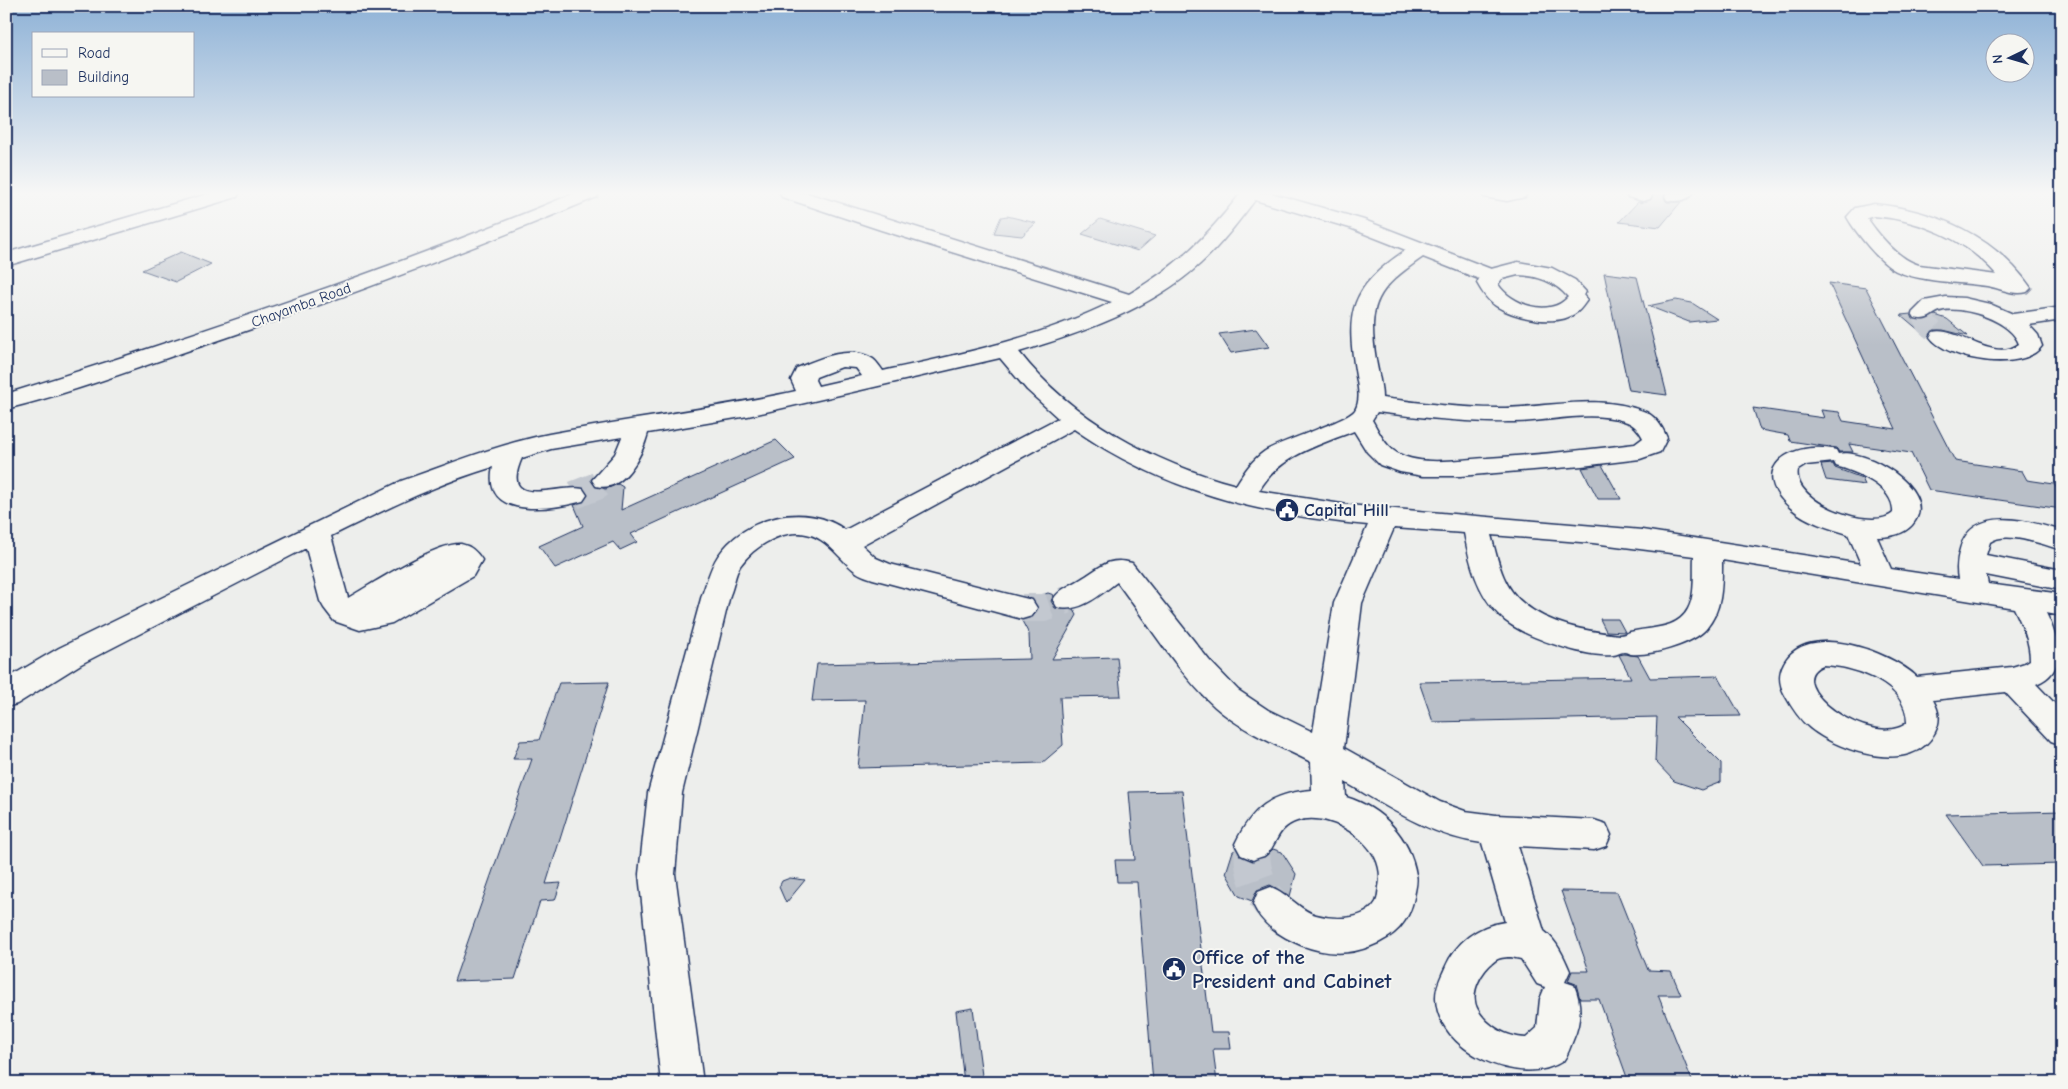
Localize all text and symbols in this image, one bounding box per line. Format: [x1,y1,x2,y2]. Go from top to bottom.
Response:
legend [32,32,195,98]
north arrow [1986,32,2036,82]
text: Road [78,44,110,62]
text: N [1989,54,2006,64]
text: Building [78,68,129,86]
street label: Chayamba Road [249,279,353,331]
public building icon: Capital Hill [1274,497,1300,523]
place label: Capital Hill [1304,500,1389,521]
place label: Office of the President and Cabinet [1192,945,1392,993]
public building icon: Office of the President and Cabinet [1161,956,1187,982]

